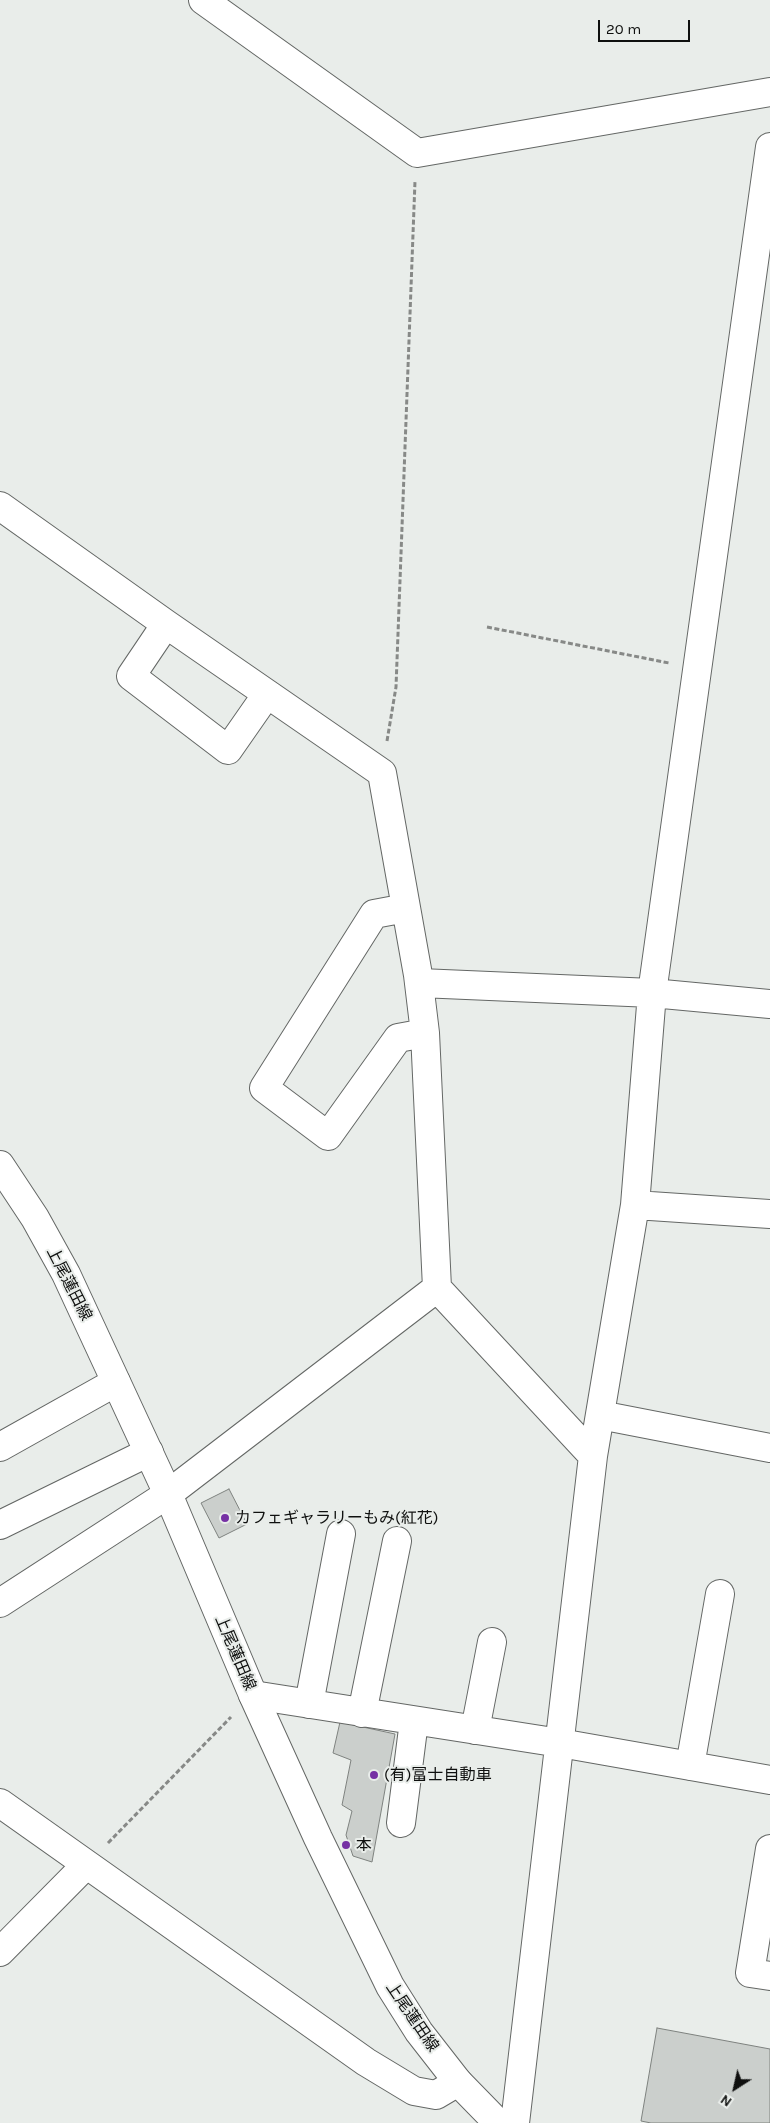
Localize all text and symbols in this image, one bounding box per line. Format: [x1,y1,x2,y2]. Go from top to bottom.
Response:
scale bar [600,10,692,42]
text: 20 m [606,20,641,38]
street label: 上尾蓮田線 [42,1244,96,1324]
place label: カフェギャラリーもみ(紅花) [235,1508,438,1528]
marker: カフェギャラリーもみ(紅花) [219,1512,231,1524]
street label: 上尾蓮田線 [211,1612,259,1694]
place label: (有)富士自動車 [384,1765,491,1785]
marker: (有)富士自動車 [368,1769,380,1781]
place label: 本 [356,1835,372,1855]
marker: 本 [340,1839,352,1851]
street label: 上尾蓮田線 [382,1978,442,2056]
north arrow [710,2063,760,2113]
text: N [717,2091,735,2111]

